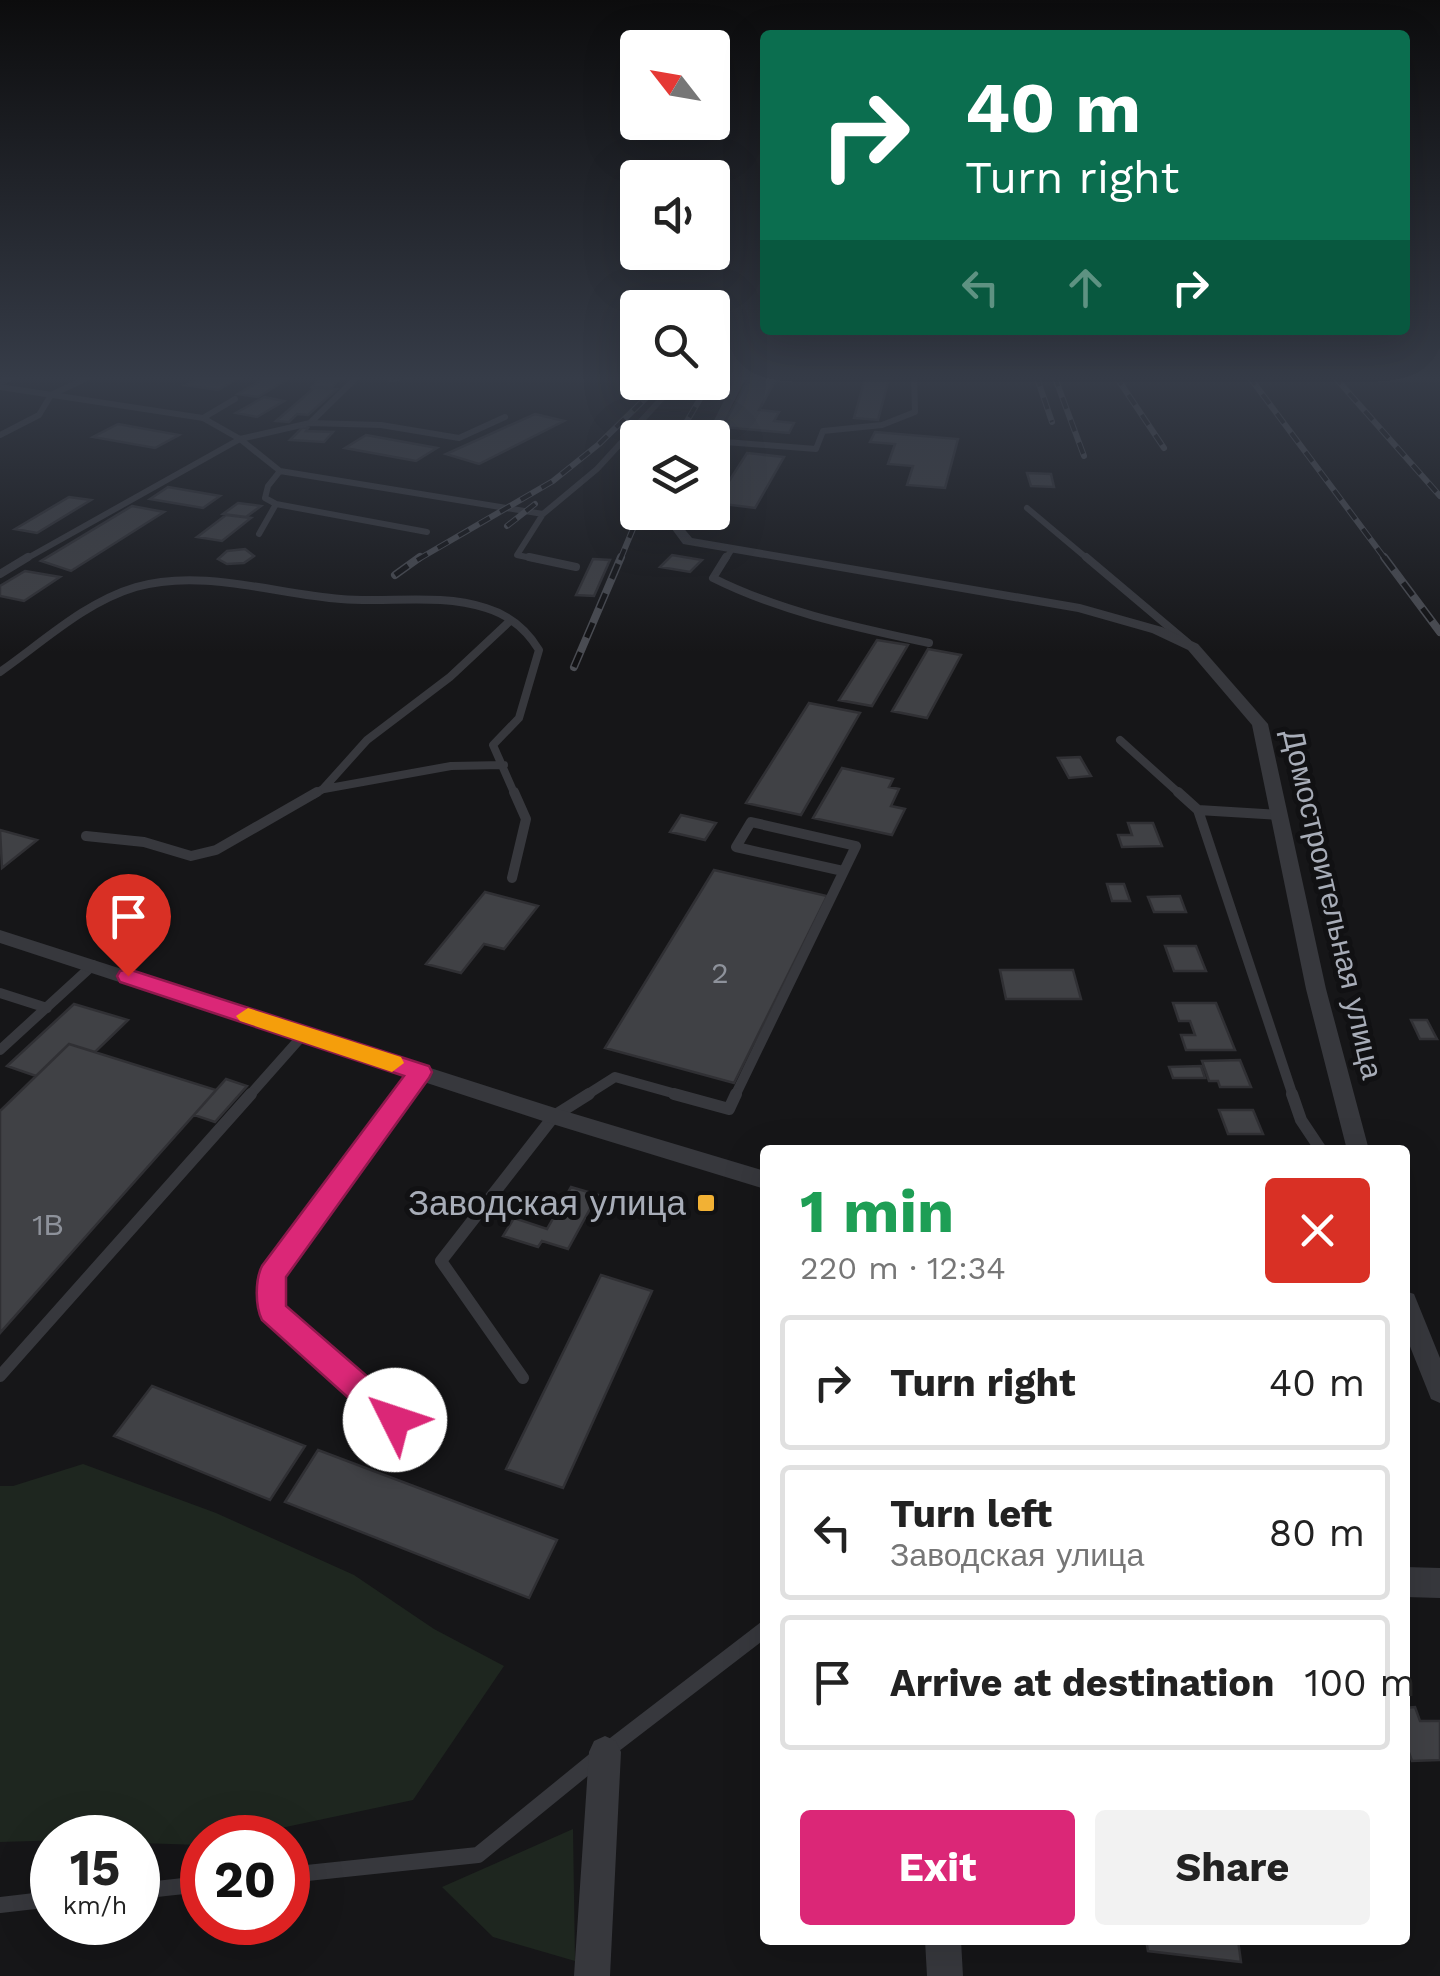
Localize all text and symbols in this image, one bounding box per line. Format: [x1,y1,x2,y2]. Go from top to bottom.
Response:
north arrow [620,30,730,140]
map controls [620,30,730,530]
text: 40 m [965,67,1141,149]
icon: right [800,70,930,200]
text: Turn right [965,151,1179,204]
button: sound [620,160,730,270]
icon: left [953,260,1008,315]
icon: ahead [1058,260,1113,315]
icon: right [1163,260,1218,315]
button: search [620,290,730,400]
button: layers [620,420,730,530]
street label: Домостроительная улица [1276,726,1390,1083]
pin [86,874,171,977]
icon: arrive [101,889,156,944]
house number: 2 [711,955,729,990]
text: 1 min [800,1176,954,1247]
button: close [1265,1178,1370,1283]
place label: Заводская улица [408,1182,687,1224]
marker: Заводская улица [695,1192,717,1214]
house number: 1В [32,1207,64,1242]
text: 220 m · 12:34 [800,1249,1006,1287]
icon: right [805,1355,860,1410]
text: Turn right [890,1361,1076,1405]
text: 40 m [1269,1361,1365,1405]
position arrow [343,1368,447,1472]
text: Turn left [890,1492,1052,1536]
icon: left [805,1505,860,1560]
text: 80 m [1269,1511,1365,1555]
text: Заводская улица [890,1536,1144,1574]
icon: arrive [805,1655,860,1710]
text: Arrive at destination [890,1661,1275,1705]
text: 100 m [1305,1661,1416,1705]
button: Exit [800,1810,1075,1925]
button: Share [1095,1810,1370,1925]
speed limit sign: 20 [180,1815,310,1945]
text: 15 [70,1838,120,1897]
text: km/h [63,1891,127,1920]

